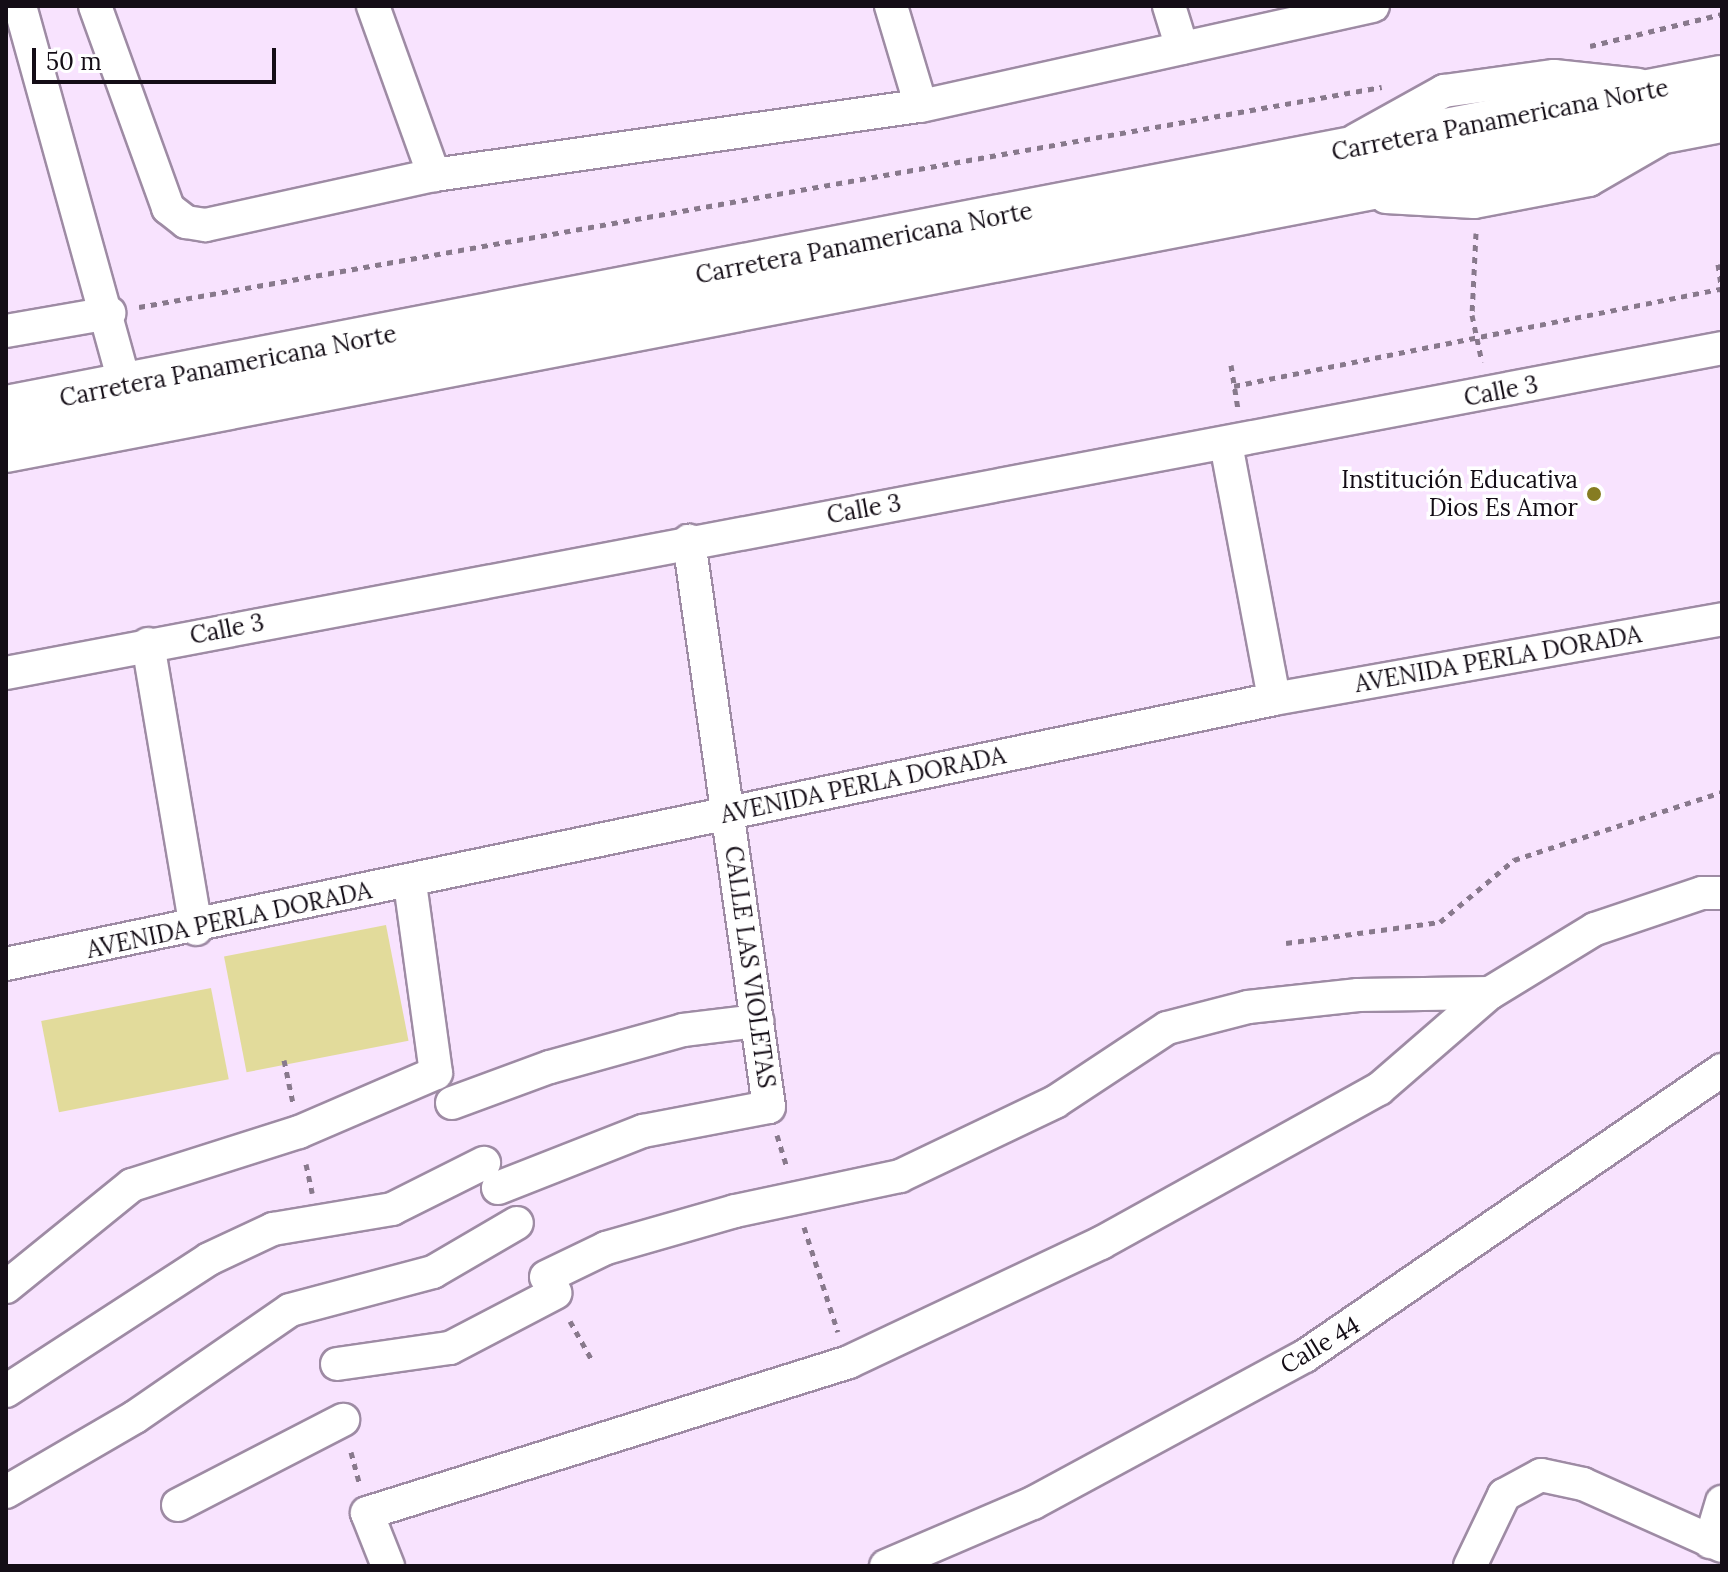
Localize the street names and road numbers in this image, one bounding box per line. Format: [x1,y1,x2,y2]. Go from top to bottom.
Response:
street label: Carretera Panamericana Norte [1329,73,1671,167]
street label: Carretera Panamericana Norte [693,196,1035,290]
street label: Carretera Panamericana Norte [57,319,399,413]
street label: Calle 3 [1461,370,1541,412]
street label: Calle 3 [825,488,903,530]
street label: Calle 3 [187,608,267,650]
street label: AVENIDA PERLA DORADA [1353,620,1643,698]
street label: AVENIDA PERLA DORADA [718,741,1008,829]
street label: CALLE LAS VIOLETAS [719,844,781,1090]
street label: AVENIDA PERLA DORADA [84,876,374,964]
street label: Calle 44 [1275,1310,1365,1380]

